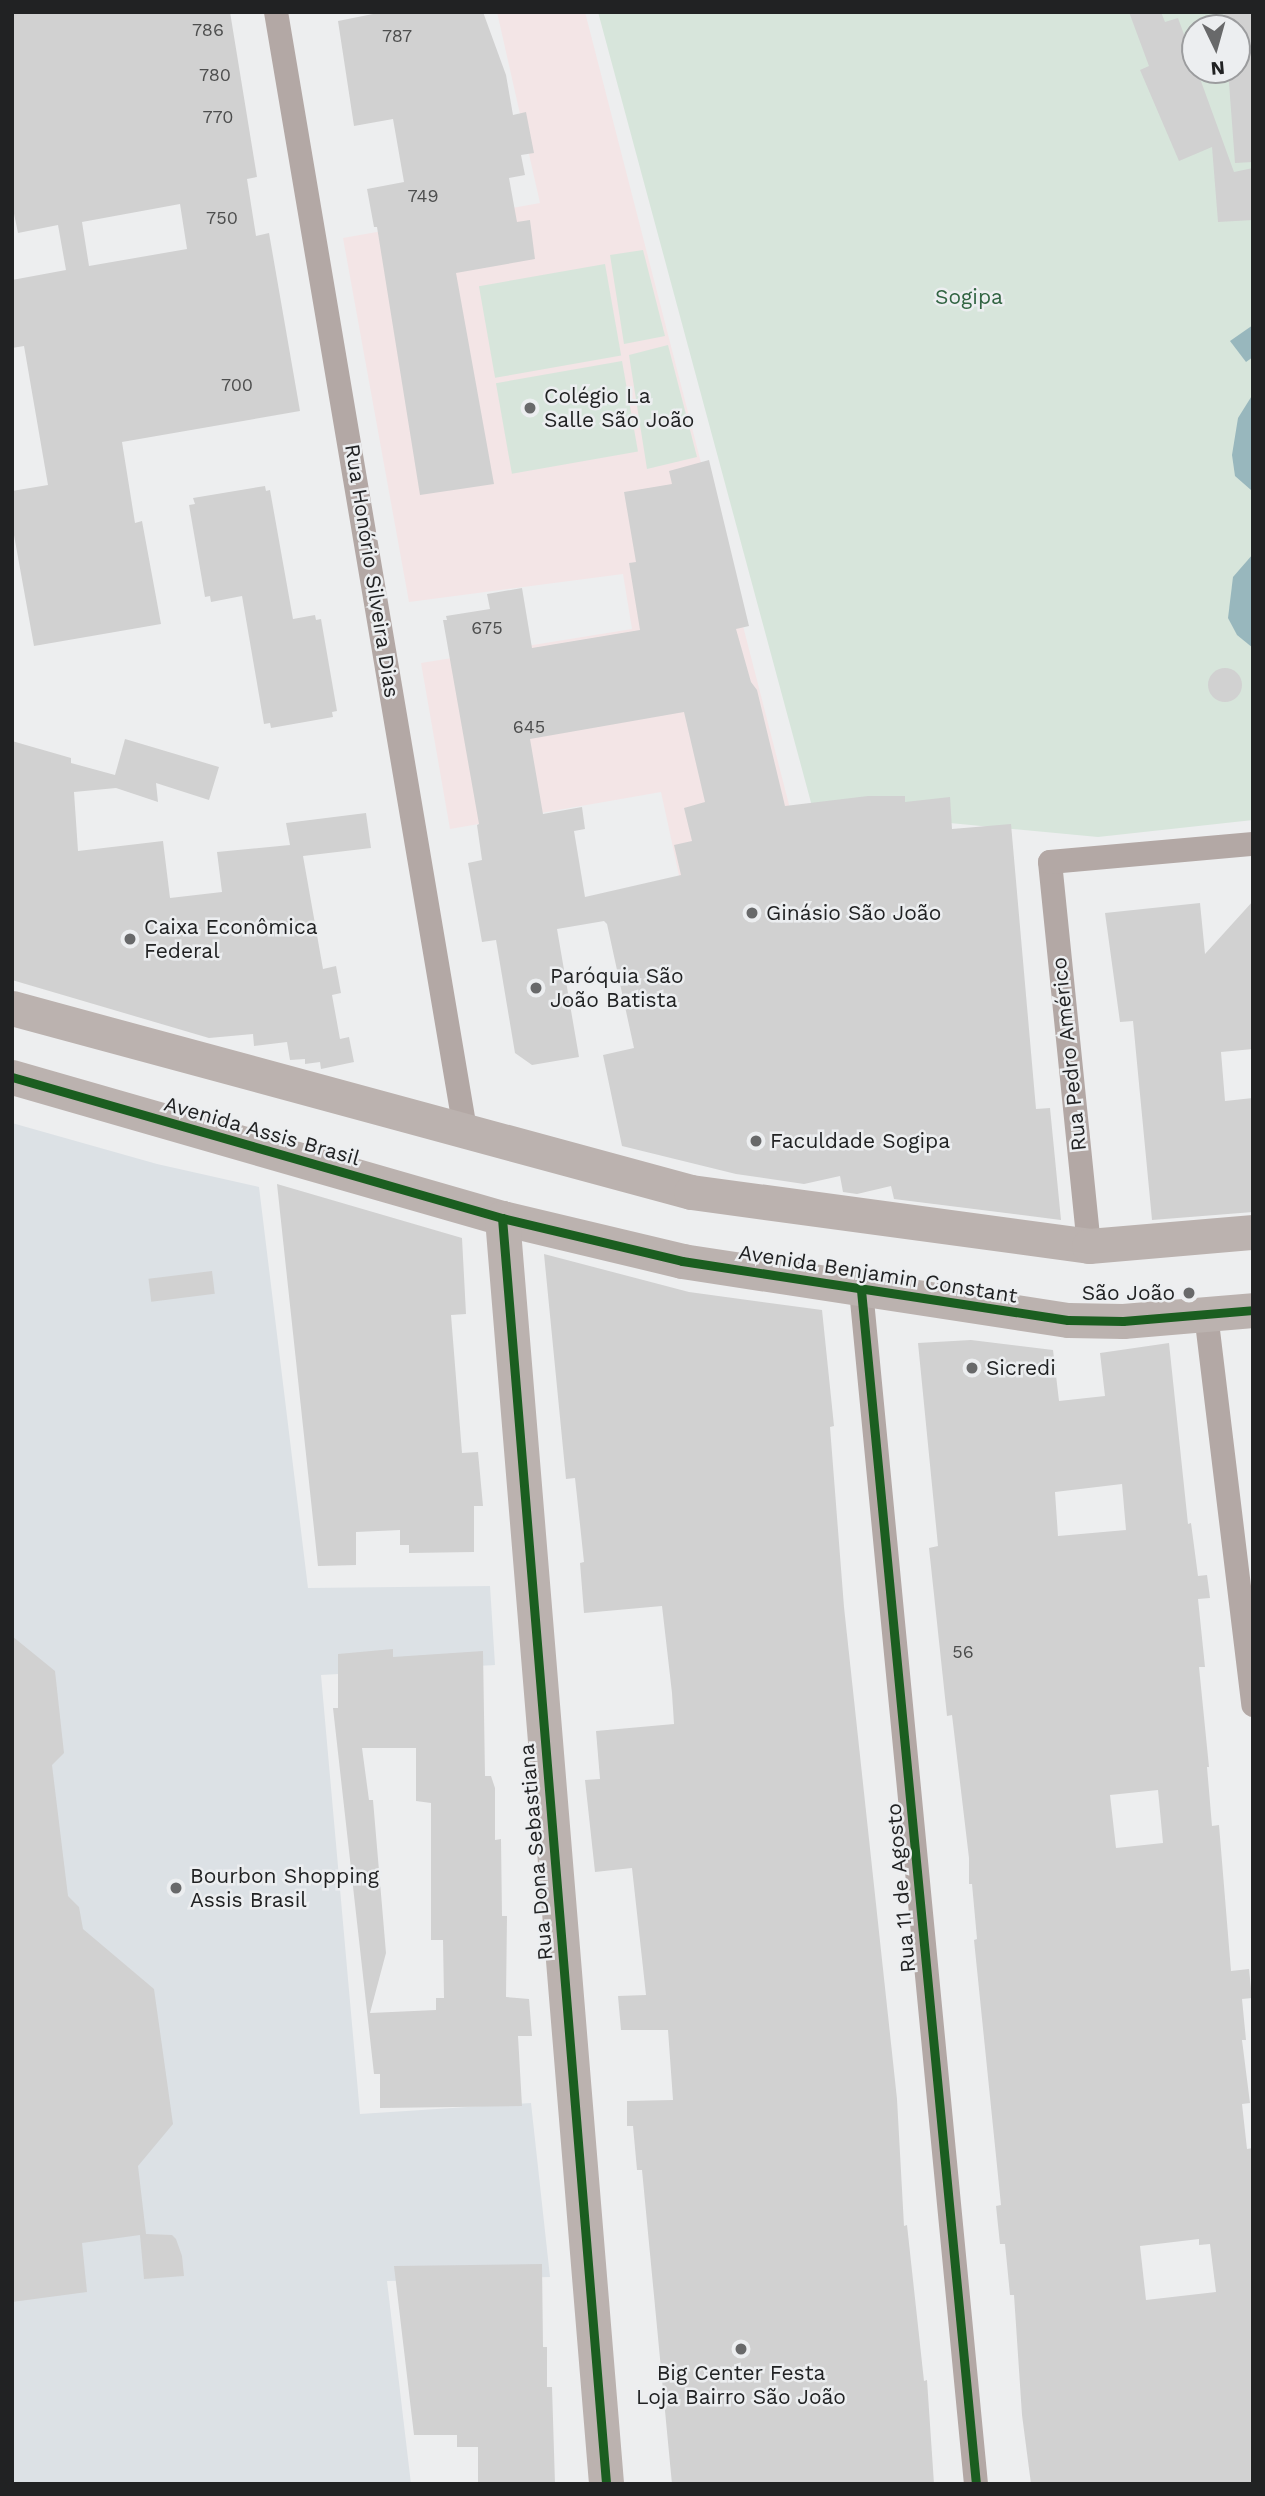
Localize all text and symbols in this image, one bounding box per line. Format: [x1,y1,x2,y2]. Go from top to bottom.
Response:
north arrow [1181,14,1251,84]
house number: 786 [192,19,224,41]
house number: 787 [382,25,412,47]
text: N [1210,56,1226,80]
house number: 780 [199,64,231,86]
house number: 770 [202,106,234,128]
house number: 749 [408,185,438,207]
house number: 750 [206,207,238,229]
park label: Sogipa [935,284,1003,310]
house number: 700 [221,374,253,396]
place label: Colégio La Salle São João [544,383,695,433]
marker: Colégio La Salle São João [522,400,538,416]
street label: Rua Honório Silveira Dias [339,442,405,700]
house number: 675 [471,617,503,639]
house number: 645 [513,716,545,738]
place label: Ginásio São João [766,900,942,926]
marker: Ginásio São João [744,905,760,921]
place label: Caixa Econômica Federal [144,914,318,964]
marker: Caixa Econômica Federal [122,931,138,947]
street label: Rua Pedro Américo [1046,955,1092,1153]
place label: Paróquia São João Batista [550,963,684,1013]
marker: Paróquia São João Batista [528,980,544,996]
street label: Avenida Assis Brasil [161,1091,363,1171]
place label: Faculdade Sogipa [770,1128,950,1154]
marker: Faculdade Sogipa [748,1133,764,1149]
street label: Avenida Benjamin Constant [737,1239,1019,1309]
place label: São João [1081,1280,1175,1306]
marker: São João [1181,1285,1197,1301]
place label: Sicredi [986,1355,1056,1381]
marker: Sicredi [964,1360,980,1376]
house number: 56 [952,1641,974,1663]
street label: Rua Dona Sebastiana [514,1742,558,1962]
street label: Rua 11 de Agosto [881,1801,921,1975]
place label: Bourbon Shopping Assis Brasil [190,1863,379,1913]
marker: Bourbon Shopping Assis Brasil [168,1880,184,1896]
marker: Big Center Festa Loja Bairro São João [733,2341,749,2357]
place label: Big Center Festa Loja Bairro São João [636,2360,846,2410]

